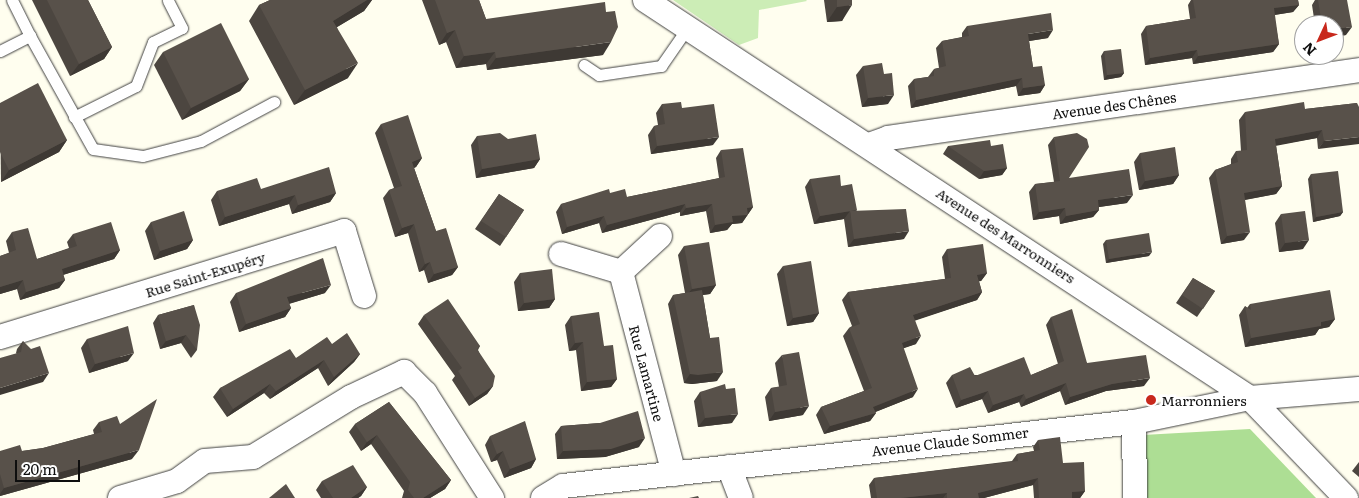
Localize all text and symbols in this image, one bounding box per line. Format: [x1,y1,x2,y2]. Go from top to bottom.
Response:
north arrow [1294,15,1344,65]
text: N [1297,38,1320,61]
street label: Avenue des Chênes [1051,88,1177,122]
street label: Avenue des Marronniers [933,184,1079,286]
street label: Rue Saint-Exupéry [143,248,267,300]
street label: Rue Lamartine [626,323,668,423]
place label: Marronniers [1161,392,1246,408]
marker: Marronniers [1145,394,1157,406]
street label: Avenue Claude Sommer [871,423,1029,459]
scale bar [18,450,82,482]
text: 20 m [23,457,57,480]

